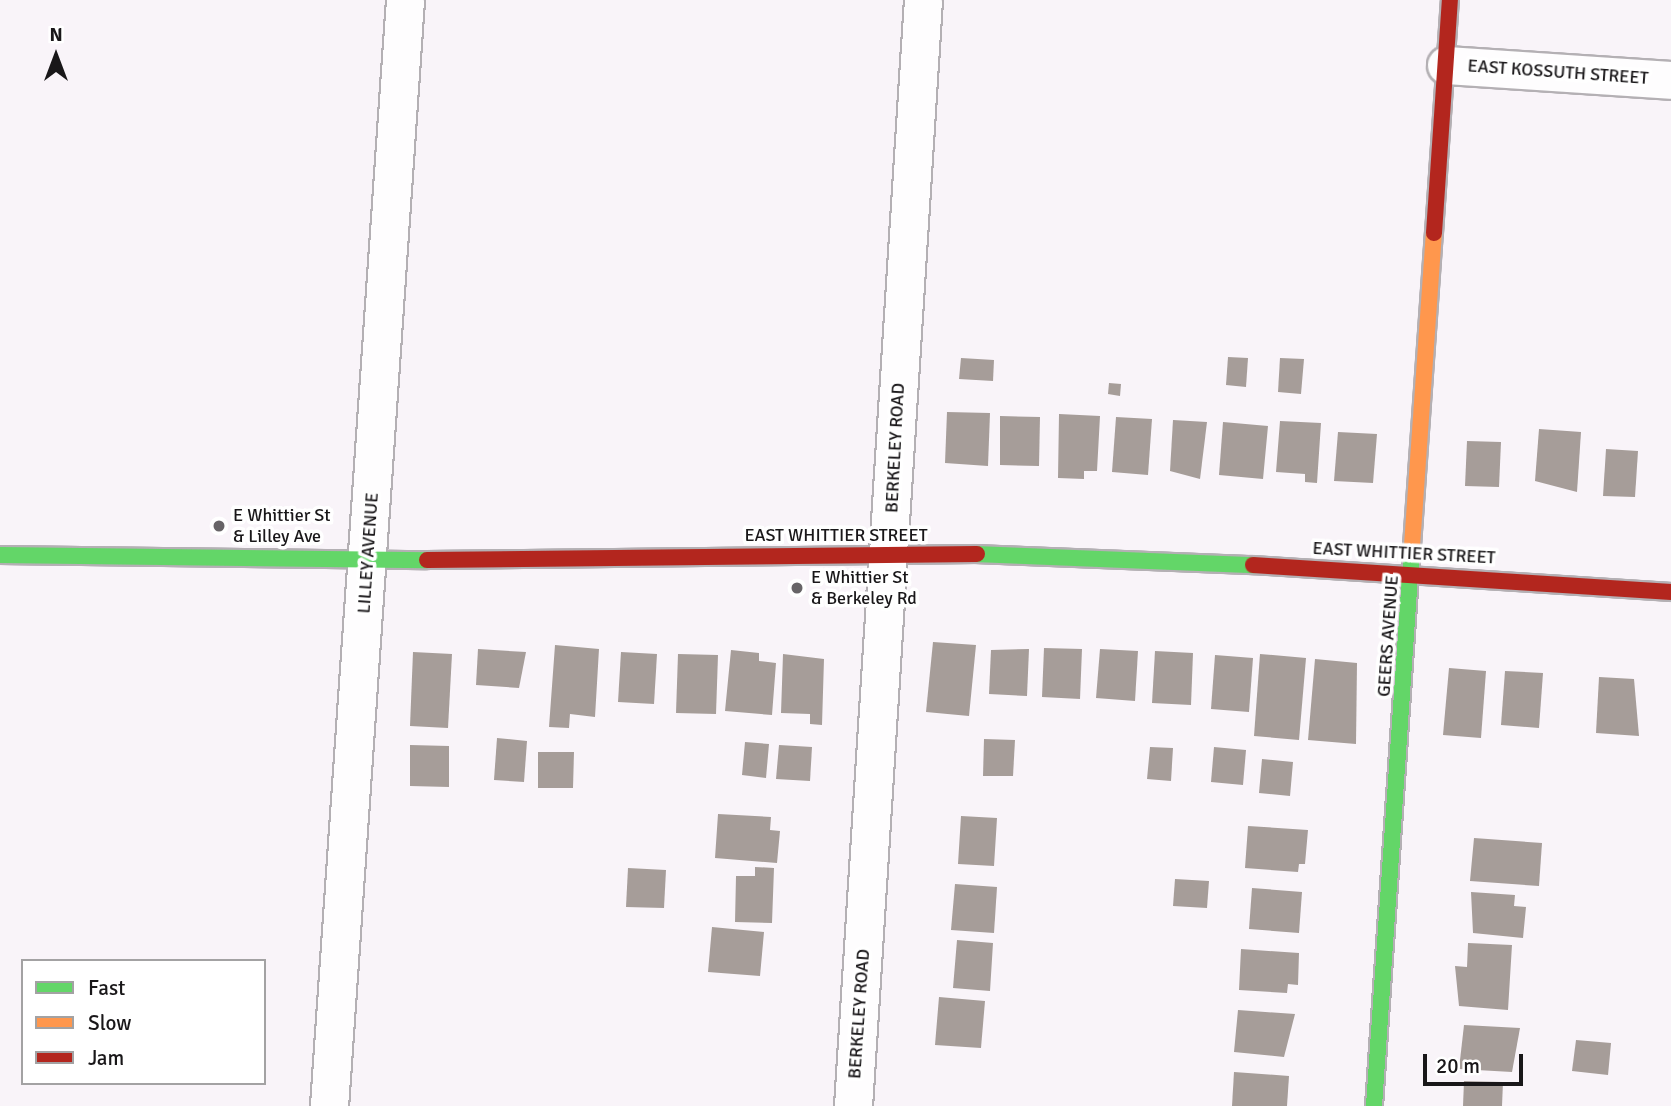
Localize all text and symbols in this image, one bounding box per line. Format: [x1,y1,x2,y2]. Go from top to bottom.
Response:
north arrow [21,21,91,91]
text: N [49,23,63,47]
street label: EAST KOSSUTH STREET [1467,55,1649,89]
street label: BERKELEY ROAD [881,383,909,513]
street label: LILLEY AVENUE [353,492,383,614]
place label: E Whittier St & Lilley Ave [233,505,331,548]
marker: E Whittier St & Lilley Ave [211,518,227,534]
street label: EAST WHITTIER STREET [744,524,928,546]
street label: EAST WHITTIER STREET [1312,537,1496,569]
place label: E Whittier St & Berkeley Rd [811,567,917,610]
street label: GEERS AVENUE [1373,574,1403,698]
marker: E Whittier St & Berkeley Rd [789,580,805,596]
street label: BERKELEY ROAD [844,948,874,1080]
legend [21,959,266,1085]
text: Fast [88,975,125,1001]
text: Slow [88,1010,132,1036]
scale bar [1426,1040,1526,1084]
text: Jam [88,1045,124,1071]
text: 20 m [1436,1053,1480,1079]

